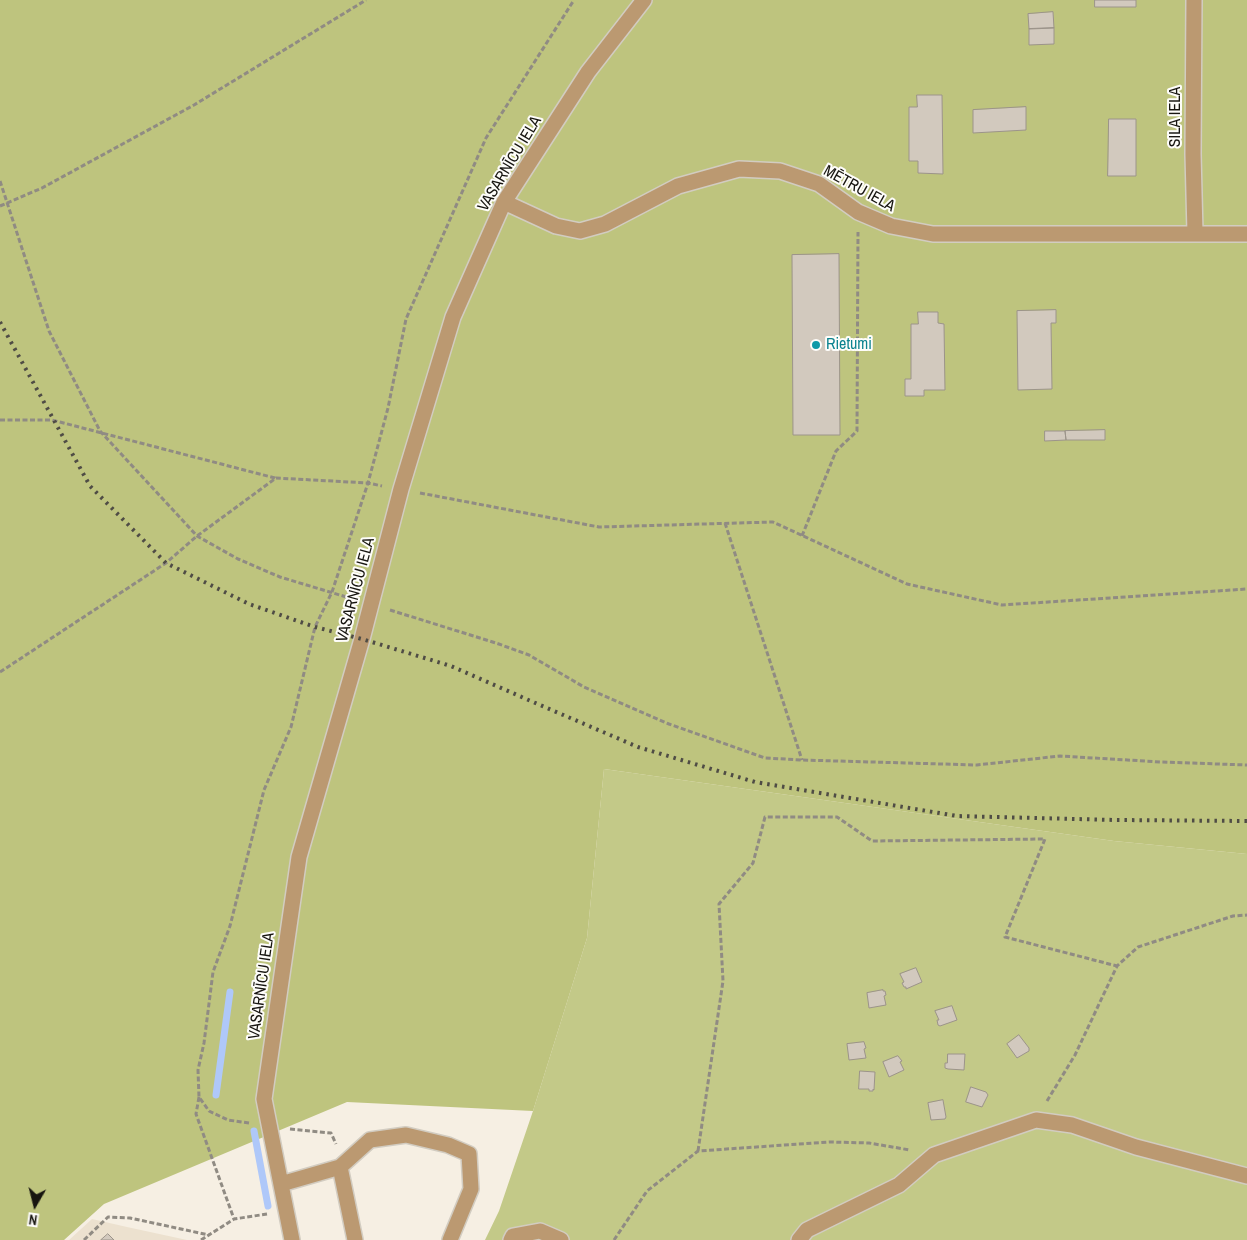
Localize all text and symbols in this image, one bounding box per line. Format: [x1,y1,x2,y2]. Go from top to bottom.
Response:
street label: SILA IELA [1166,87,1186,147]
street label: VASARNĪCU IELA [474,113,546,215]
street label: MĒTRU IELA [820,162,898,216]
place label: Rietumi [826,335,872,355]
marker: Rietumi [810,339,822,351]
street label: VASARNĪCU IELA [333,536,379,644]
street label: VASARNĪCU IELA [245,931,279,1041]
north arrow [10,1180,60,1230]
text: N [28,1210,38,1229]

